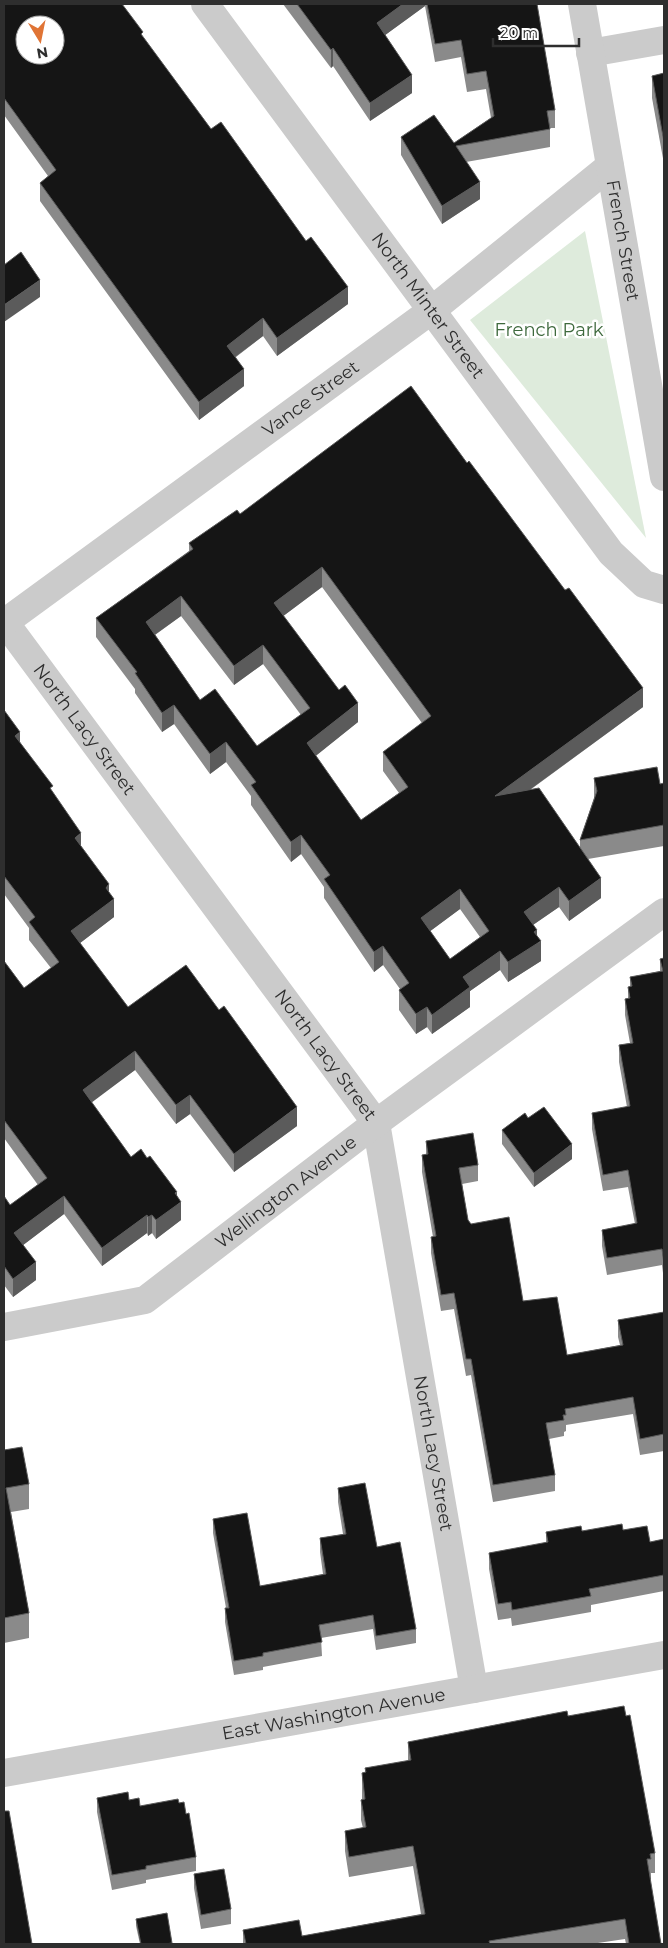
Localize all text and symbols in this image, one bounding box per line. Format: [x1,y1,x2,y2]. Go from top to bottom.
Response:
north arrow [15,15,65,65]
scale bar [493,15,579,47]
text: 20 m [500,23,538,42]
text: N [35,43,49,63]
street label: French Street [602,178,644,303]
street label: North Minter Street [367,228,489,383]
park label: French Park [494,319,604,341]
street label: Vance Street [258,356,363,441]
street label: North Lacy Street [29,659,140,799]
street label: North Lacy Street [270,985,381,1125]
street label: Wellington Avenue [211,1131,361,1253]
street label: North Lacy Street [409,1374,457,1533]
street label: East Washington Avenue [220,1683,447,1745]

